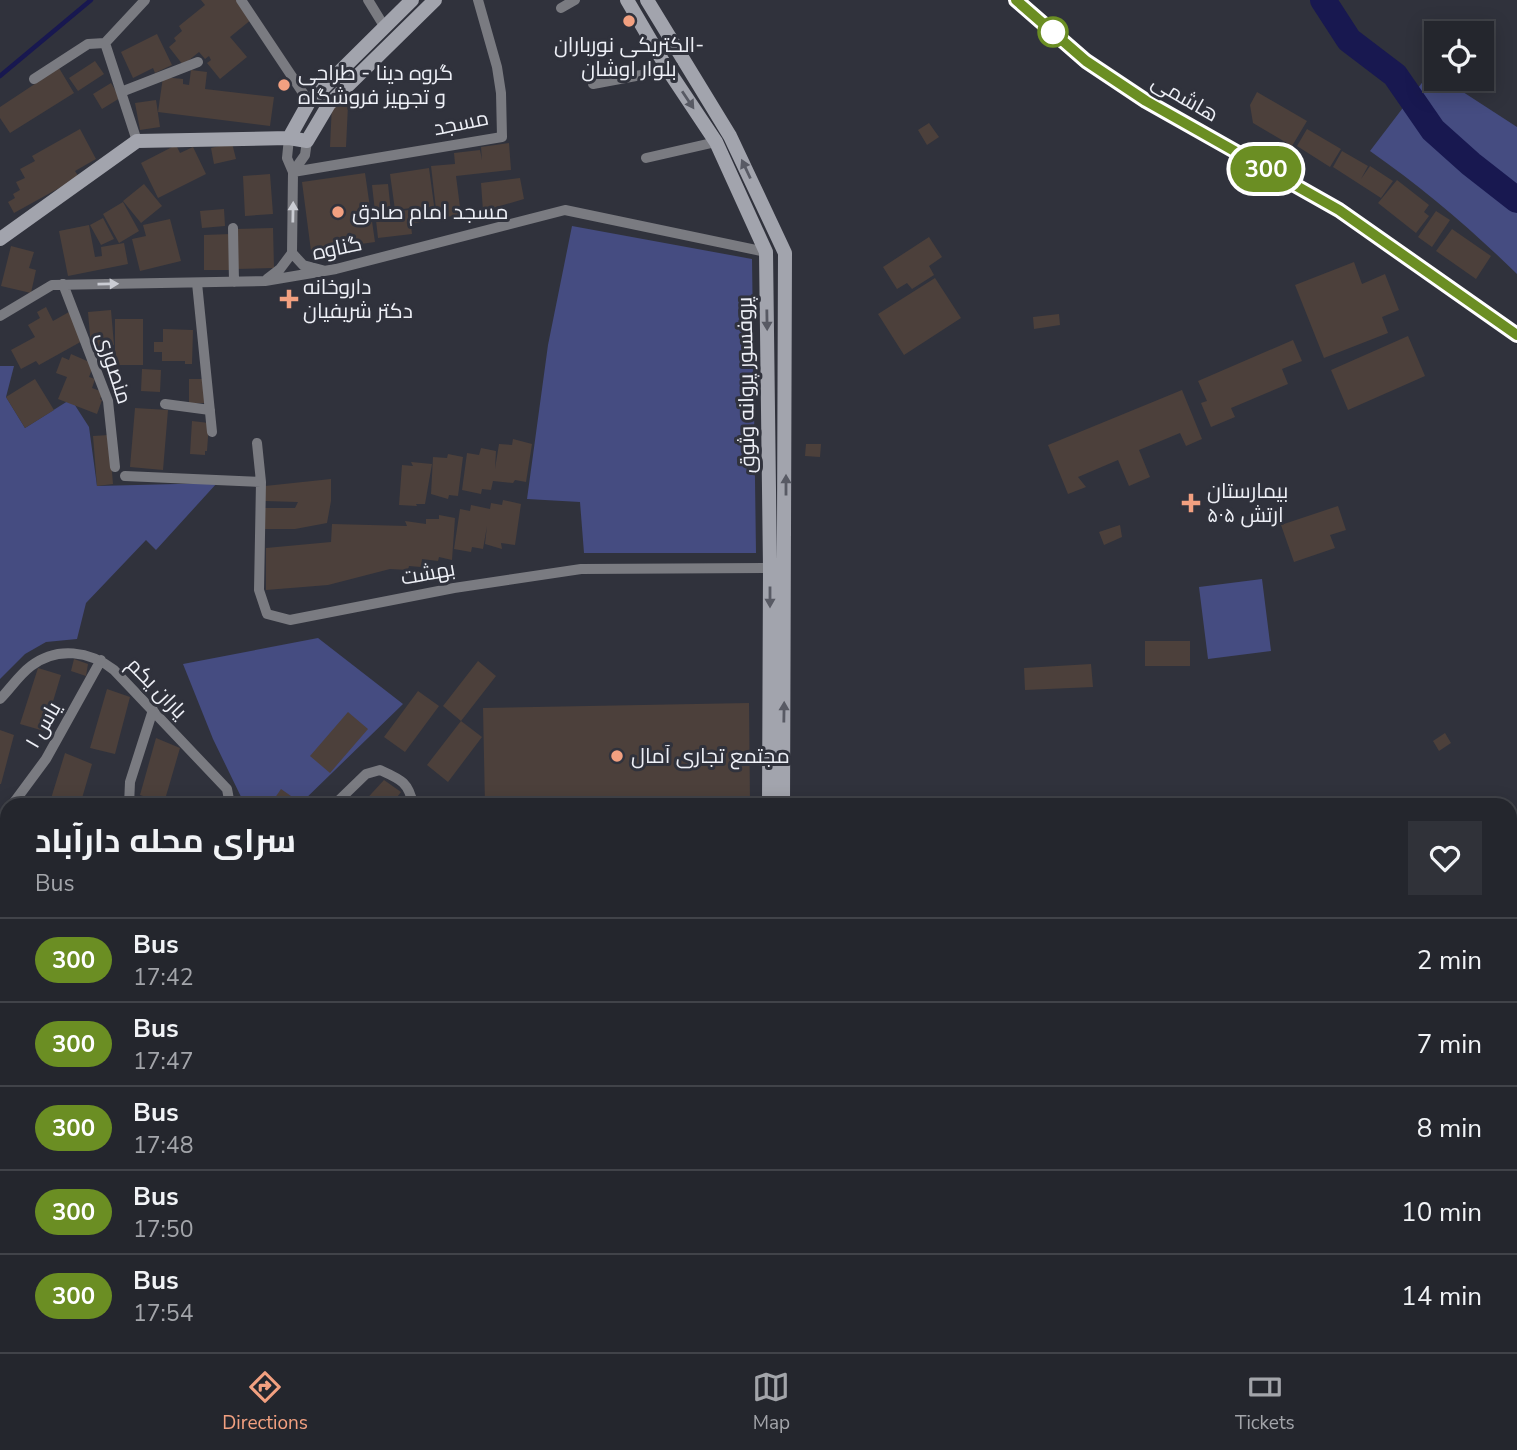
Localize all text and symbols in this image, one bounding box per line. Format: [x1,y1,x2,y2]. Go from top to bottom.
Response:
marker: الکتریکی نورباران- بلوار اوشان [621,13,637,29]
unlabelled marker [1038,17,1068,47]
map controls [1424,21,1494,91]
button: locate [1424,21,1494,91]
place label: الکتریکی نورباران- بلوار اوشان [554,31,704,83]
place label: گروه دینا - طراحی و تجهیز فروشگاه [298,59,453,111]
street label: هاشمی [1146,68,1224,128]
marker: گروه دینا - طراحی و تجهیز فروشگاه [276,77,292,93]
one-way arrow [681,91,695,109]
street label: مسجد [431,104,491,142]
line badge: 300 [1226,146,1306,192]
text: 300 [1244,153,1288,185]
one-way arrow [740,159,752,179]
place label: مسجد امام صادق [352,198,508,226]
one-way arrow [287,201,298,223]
marker: مسجد امام صادق [330,204,346,220]
street label: گناوه [310,229,364,267]
place label: داروخانه دکتر شریفیان [303,273,413,325]
one-way arrow [98,278,120,290]
marker: داروخانه دکتر شریفیان [281,291,297,307]
street label: پروفسور پروانه وثوق [730,296,762,474]
one-way arrow [761,309,772,331]
street label: منصوری [89,328,139,408]
one-way arrow [780,474,792,496]
place label: بیمارستان ۵۰۵ ارتش [1207,477,1288,529]
marker: بیمارستان ۵۰۵ ارتش [1181,493,1201,513]
street label: بهشت [399,554,457,592]
one-way arrow [764,586,776,608]
street label: یاران یکم [121,651,194,725]
street label: یاس ۱ [19,696,68,753]
one-way arrow [778,701,790,723]
place label: مجتمع تجاری آمال [631,742,790,770]
marker: مجتمع تجاری آمال [609,748,625,764]
text: سرای محله دارآباد [35,819,296,864]
button: heart [1408,821,1482,895]
text: Bus [35,868,75,899]
text: Bus [133,927,179,962]
text: 2 min [1417,943,1482,978]
text: 300 [52,944,95,976]
text: 17:42 [133,962,193,993]
text: Bus [133,1011,179,1046]
text: 7 min [1417,1027,1482,1062]
text: 300 [52,1028,95,1060]
text: 17:47 [133,1046,193,1077]
text: Bus [133,1095,179,1130]
text: 8 min [1417,1111,1482,1146]
text: 300 [52,1112,95,1144]
text: 17:48 [133,1130,193,1161]
text: Bus [133,1179,179,1214]
text: 10 min [1401,1195,1482,1230]
text: 300 [52,1196,95,1228]
text: 17:50 [133,1214,193,1245]
text: Bus [133,1263,179,1298]
text: 14 min [1401,1279,1482,1314]
text: 300 [52,1280,95,1312]
text: 17:54 [133,1298,193,1329]
tab: Directions [222,1368,308,1436]
tab: Map [752,1368,790,1436]
tab: Tickets [1235,1368,1295,1436]

